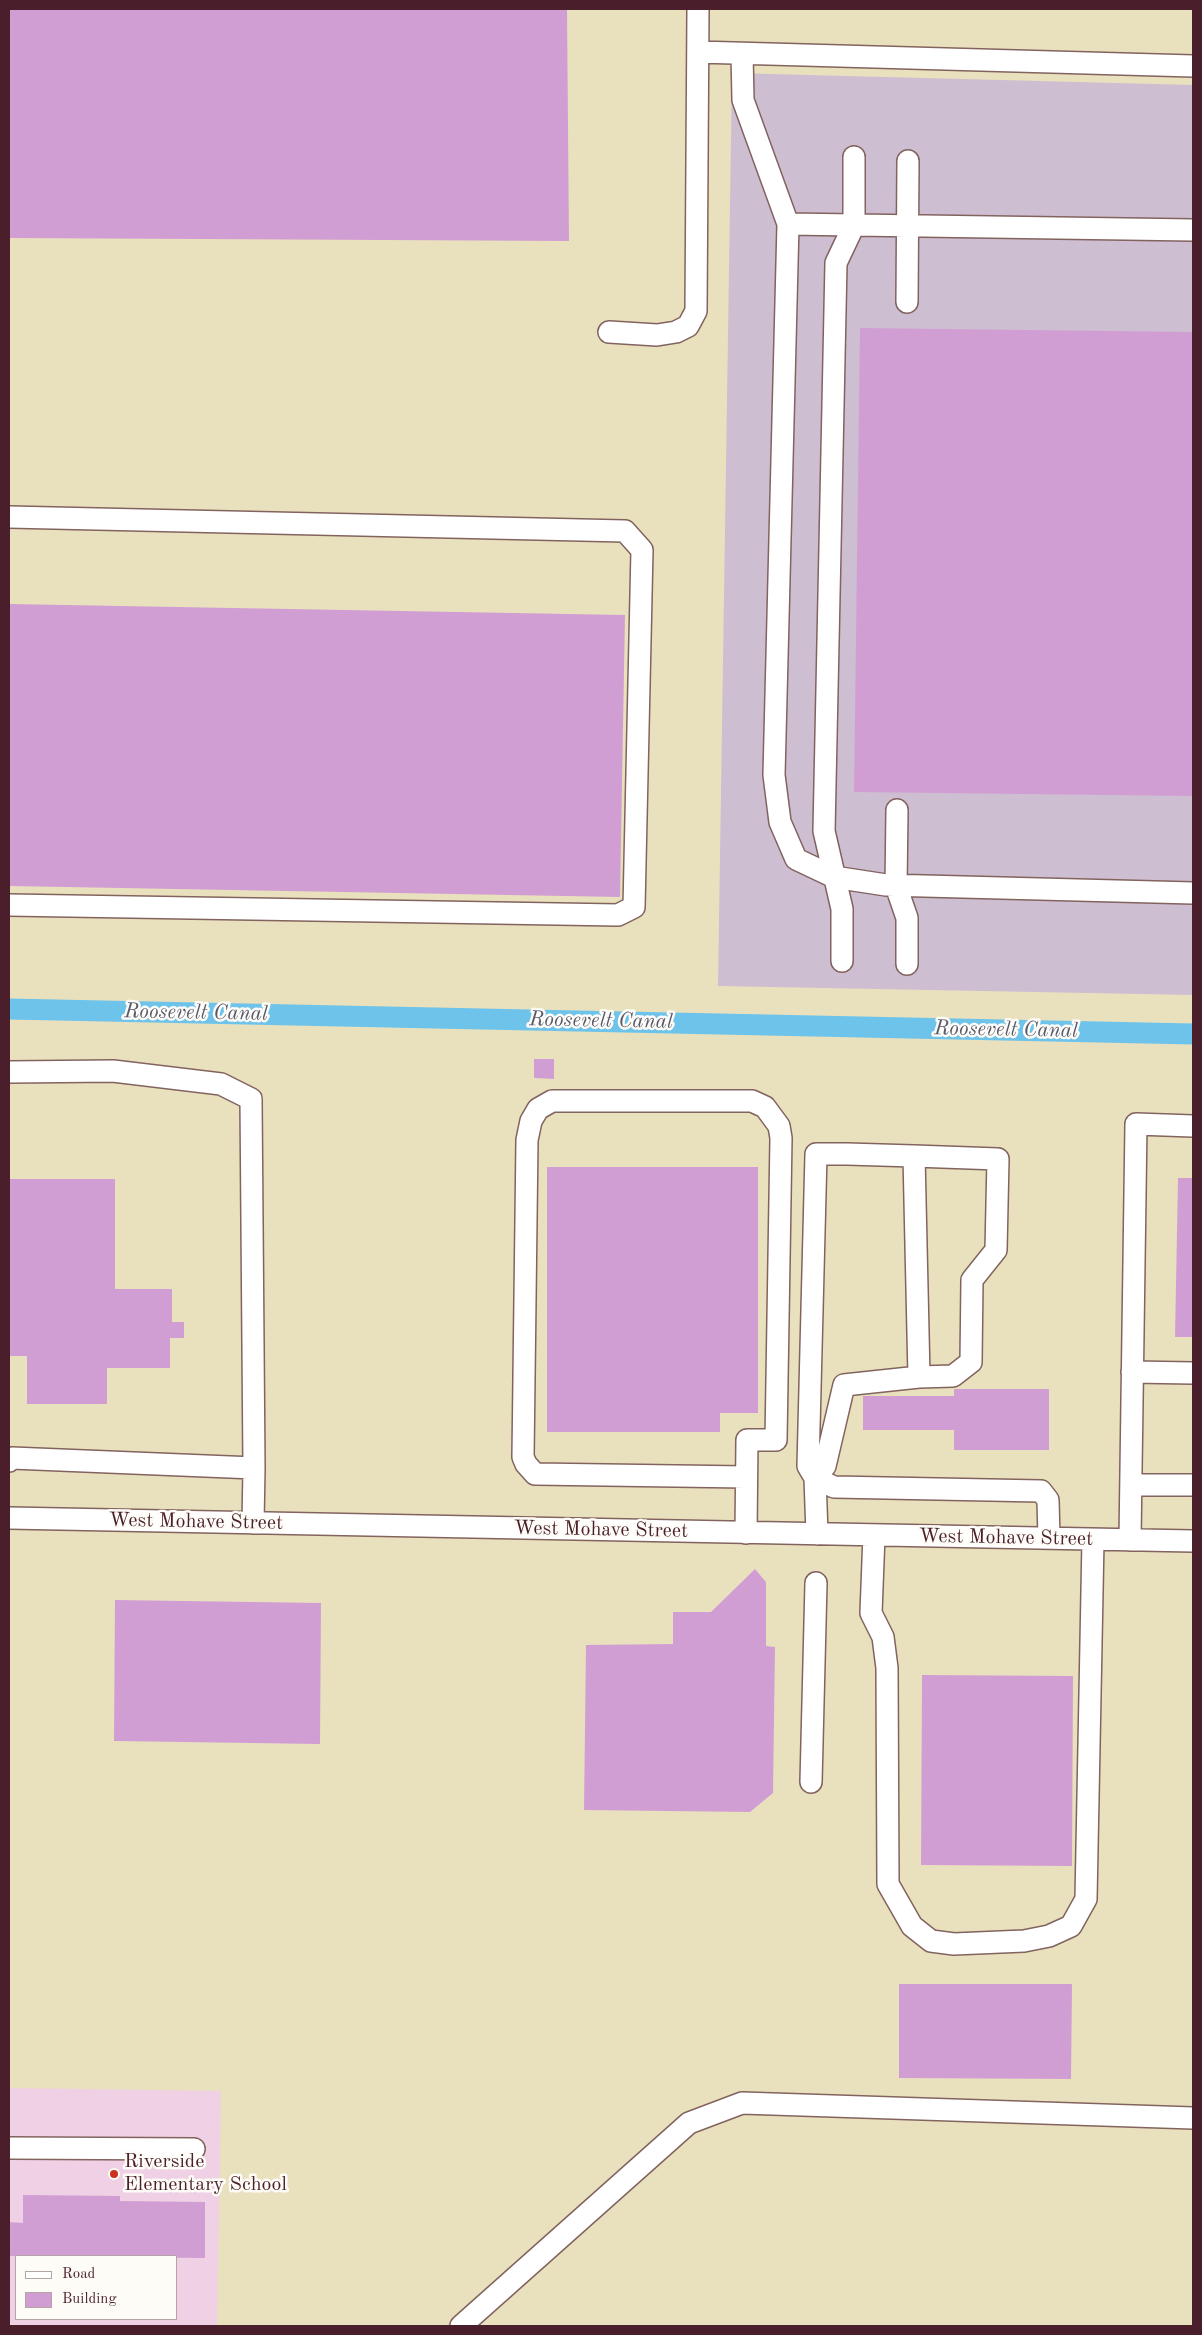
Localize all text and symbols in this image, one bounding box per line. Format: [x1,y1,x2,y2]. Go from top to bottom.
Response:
water label: Roosevelt Canal [124,999,268,1027]
water label: Roosevelt Canal [529,1007,673,1035]
water label: Roosevelt Canal [934,1016,1078,1044]
street label: West Mohave Street [109,1508,283,1536]
street label: West Mohave Street [514,1516,688,1544]
street label: West Mohave Street [919,1524,1093,1552]
place label: Riverside Elementary School [124,2150,287,2197]
marker: Riverside Elementary School [108,2168,120,2180]
legend [15,2255,178,2320]
text: Road [62,2267,95,2282]
text: Building [62,2292,117,2307]

